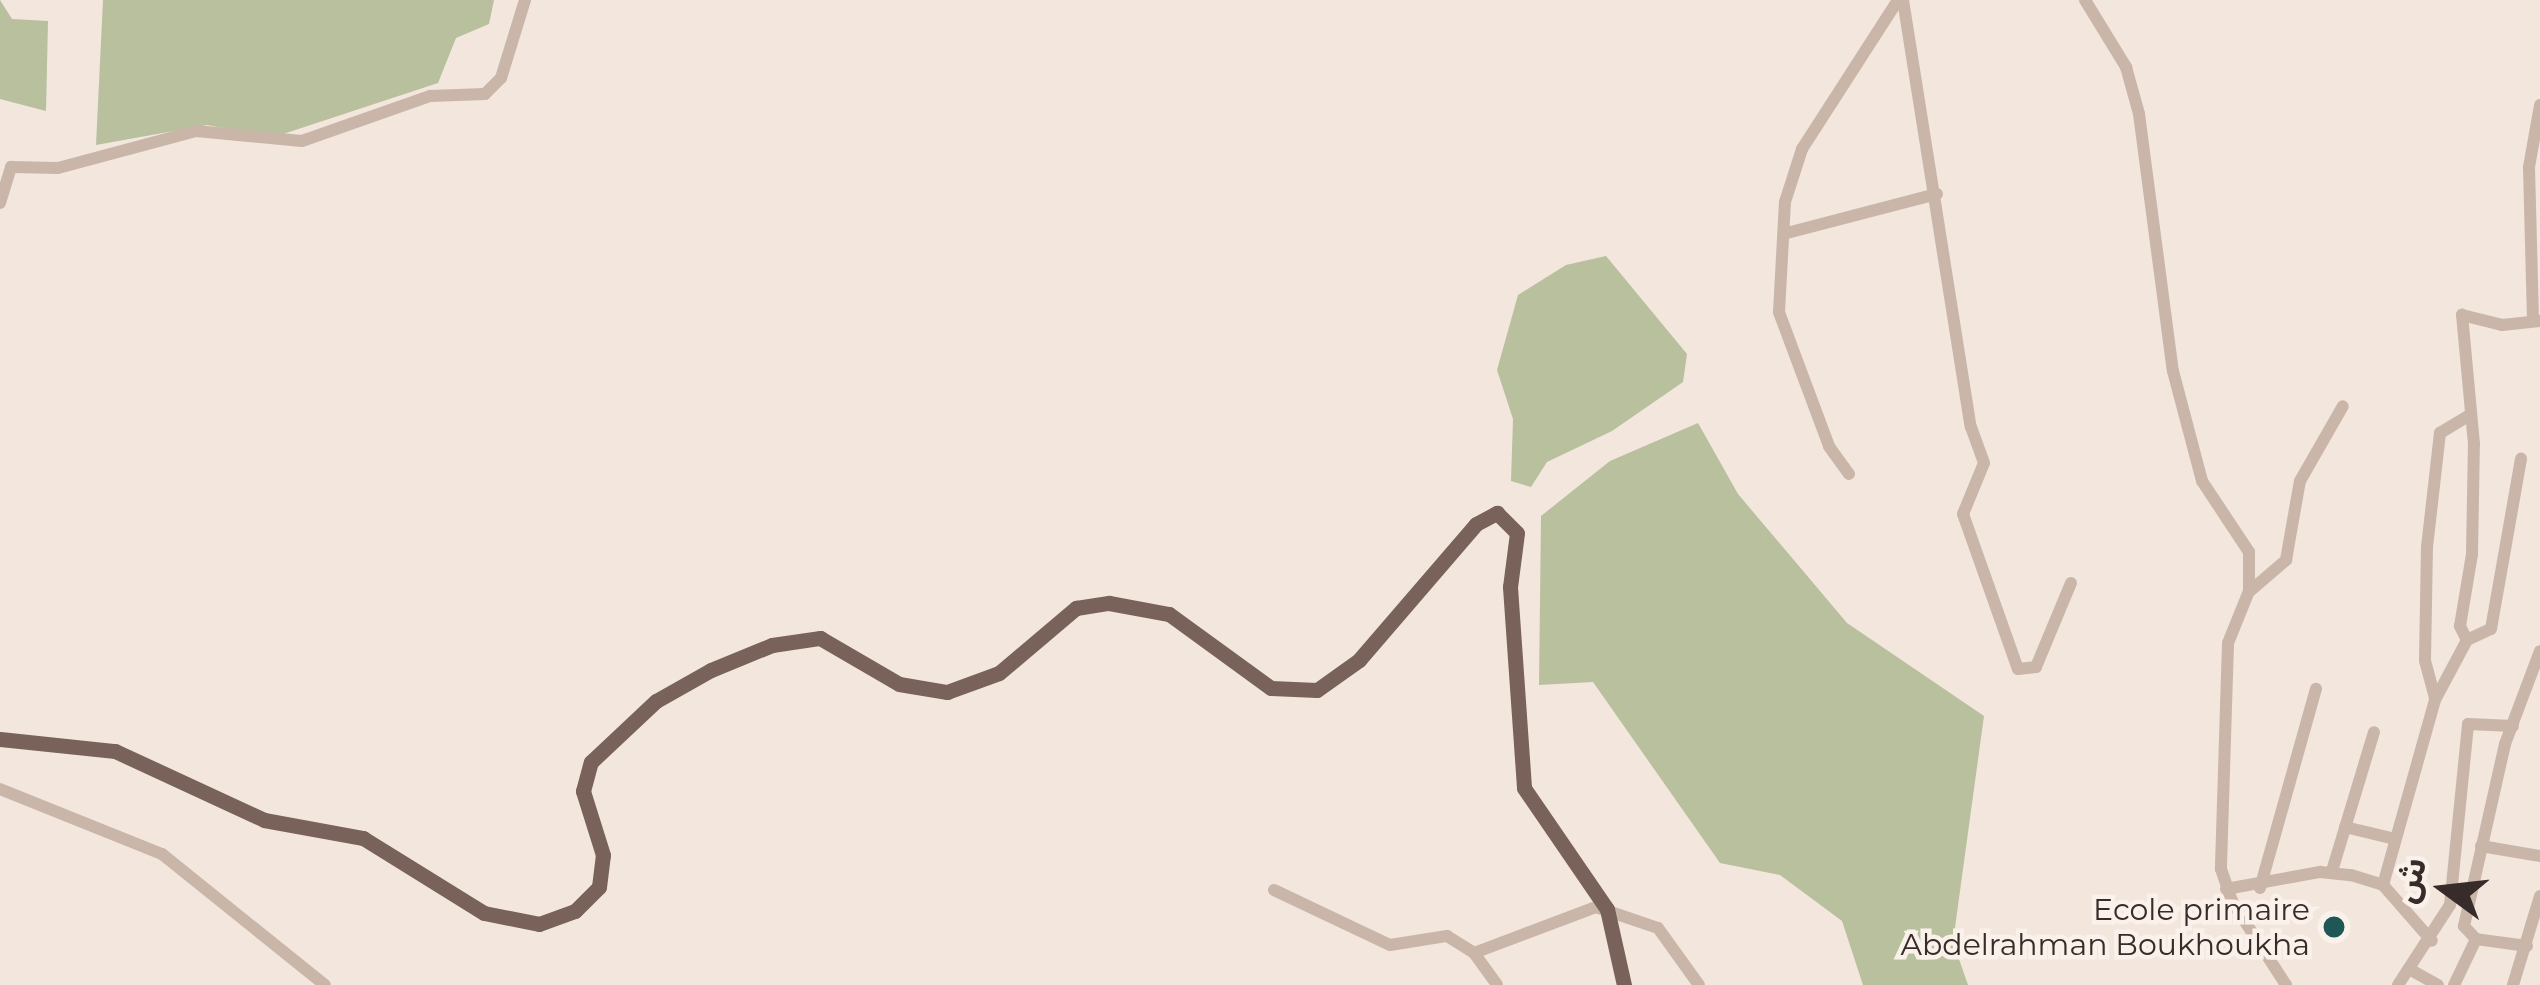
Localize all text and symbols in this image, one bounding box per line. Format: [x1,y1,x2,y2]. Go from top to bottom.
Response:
north arrow [2384,829,2504,949]
text: ش [2384,853,2434,907]
place label: Ecole primaire Abdelrahman Boukhoukha [1900,892,2310,962]
marker: Ecole primaire Abdelrahman Boukhoukha [2321,914,2347,940]

